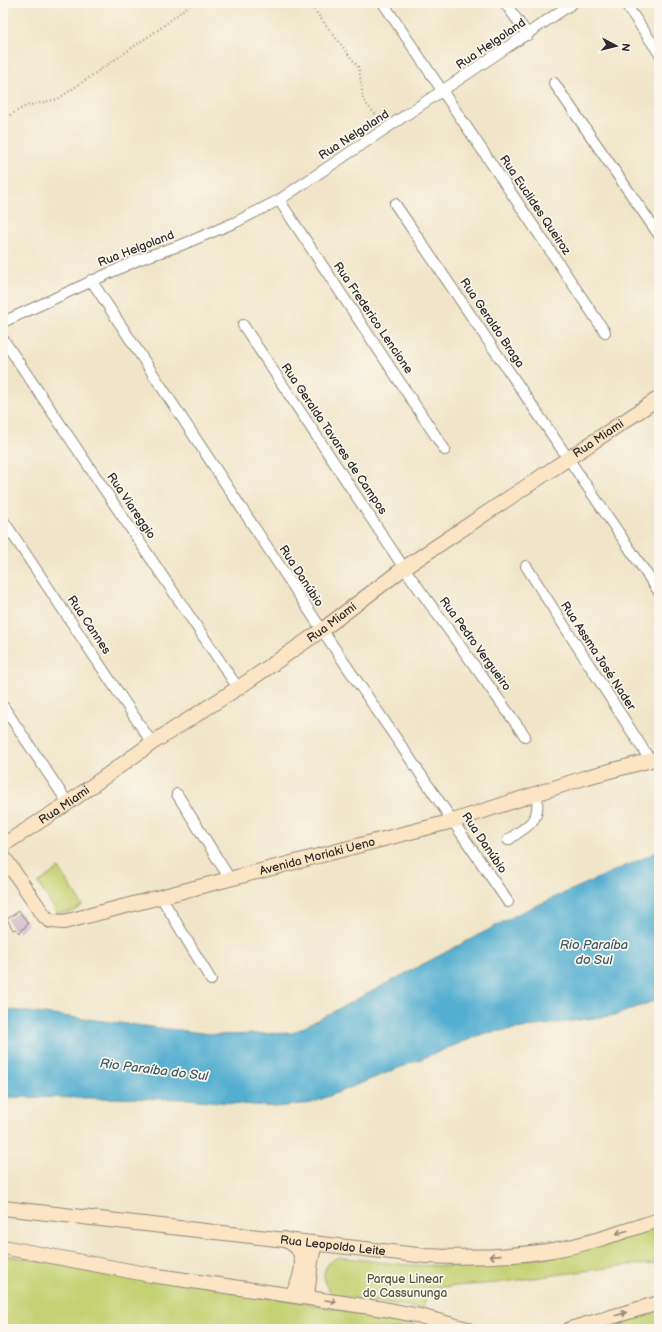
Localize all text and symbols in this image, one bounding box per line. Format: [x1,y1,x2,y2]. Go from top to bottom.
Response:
street label: Rua Helgoland [453,15,529,73]
north arrow [596,26,636,66]
text: N [618,42,632,52]
street label: Rua Nelgoland [316,107,392,163]
street label: Rua Euclides Queiroz [496,152,574,258]
street label: Rua Helgoland [96,228,176,270]
street label: Rua Frederico Lencione [330,259,416,377]
street label: Rua Geraldo Braga [457,275,528,371]
street label: Rua Geralda Tavares de Campos [278,361,390,517]
street label: Rua Miami [570,416,627,461]
street label: Rua Viareggio [103,470,159,542]
street label: Rua Danúbio [276,542,327,610]
street label: Rua Cannes [64,593,114,657]
street label: Rua Pedro Vergueiro [436,594,514,694]
street label: Rua Miami [304,599,360,646]
street label: Rua Assma José Nader [557,599,639,714]
street label: Rua Miami [36,782,93,827]
street label: Rua Danúbio [458,810,510,876]
street label: Avenida Moriaki Ueno [258,834,377,878]
water label: Rio Paraíba do Sul [560,937,628,968]
water label: Rio Paraíba do Sul [99,1055,210,1085]
one-way arrow [616,1228,629,1236]
street label: Rua Leopoldo Leite [279,1232,386,1259]
one-way arrow [489,1253,502,1260]
park label: Parque Linear do Cassununga [363,1272,448,1301]
one-way arrow [324,1297,337,1305]
one-way arrow [615,1310,628,1317]

